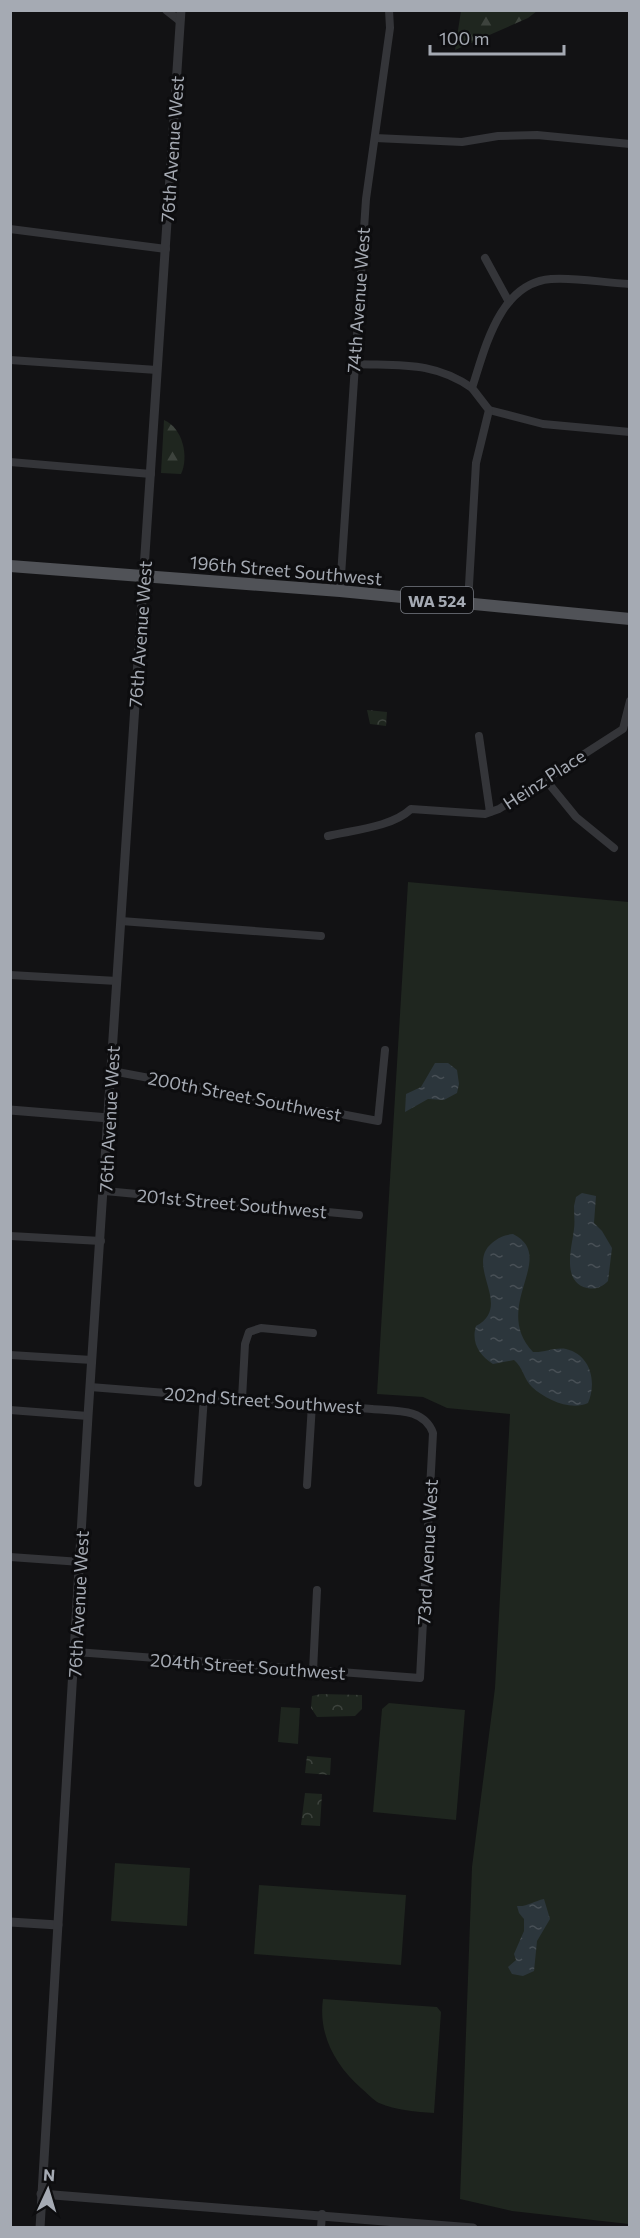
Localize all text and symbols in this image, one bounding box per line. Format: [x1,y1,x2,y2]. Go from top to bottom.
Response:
scale bar [430,18,564,56]
text: 100 m [439,27,489,49]
street label: 76th Avenue West [156,75,188,223]
street label: 74th Avenue West [342,226,374,374]
street label: 196th Street Southwest [189,551,383,589]
street label: 76th Avenue West [124,560,156,708]
road number: WA 524 [401,587,473,613]
street label: Heinz Place [499,744,589,814]
street label: 76th Avenue West [94,1045,124,1193]
street label: 200th Street Southwest [146,1066,344,1126]
street label: 201st Street Southwest [136,1184,328,1222]
street label: 202nd Street Southwest [163,1382,363,1418]
street label: 73rd Avenue West [412,1478,442,1626]
street label: 76th Avenue West [63,1530,93,1678]
street label: 204th Street Southwest [150,1648,346,1684]
north arrow [18,2160,78,2220]
text: N [42,2165,56,2184]

